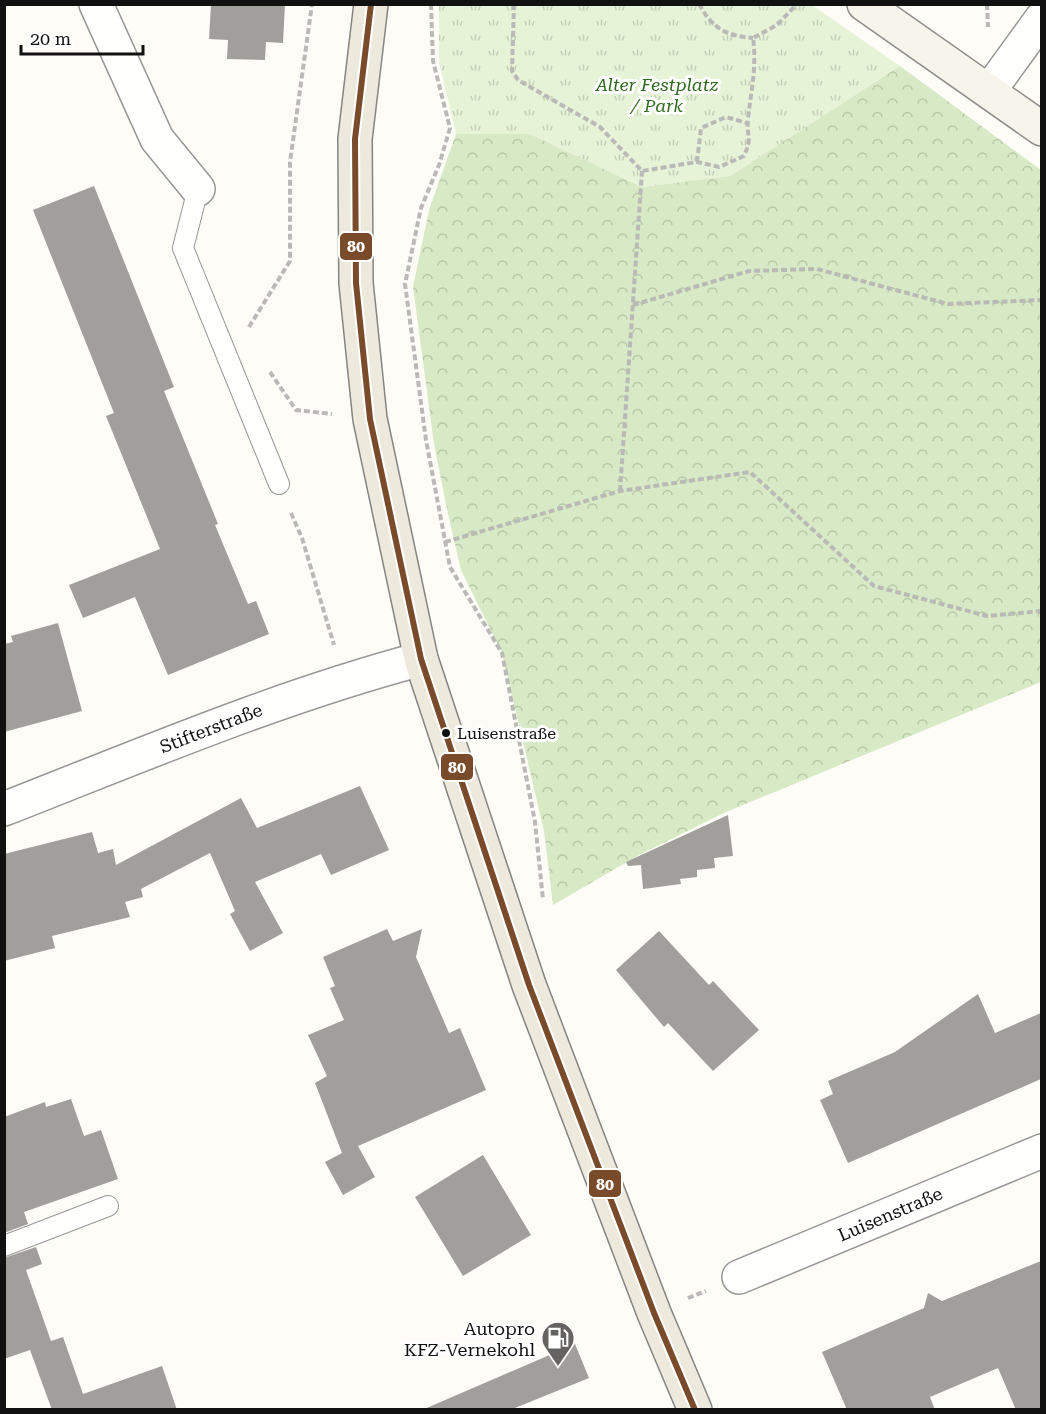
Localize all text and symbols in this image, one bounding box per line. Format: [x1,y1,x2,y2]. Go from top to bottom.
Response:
scale bar [21,18,142,56]
text: 20 m [30,28,71,49]
park label: Alter Festplatz / Park [595,74,718,116]
line badge: 80 [339,232,373,261]
text: 80 [347,237,365,256]
street label: Stifterstraße [157,699,265,757]
place label: Luisenstraße [457,724,556,743]
marker: Luisenstraße [440,727,452,739]
line badge: 80 [440,753,474,781]
text: 80 [448,758,466,777]
line badge: 80 [588,1169,622,1198]
text: 80 [596,1175,614,1194]
street label: Luisenstraße [835,1183,946,1245]
place label: Autopro KFZ-Vernekohl [404,1318,535,1360]
fuel station icon: Autopro KFZ-Vernekohl [540,1320,576,1367]

